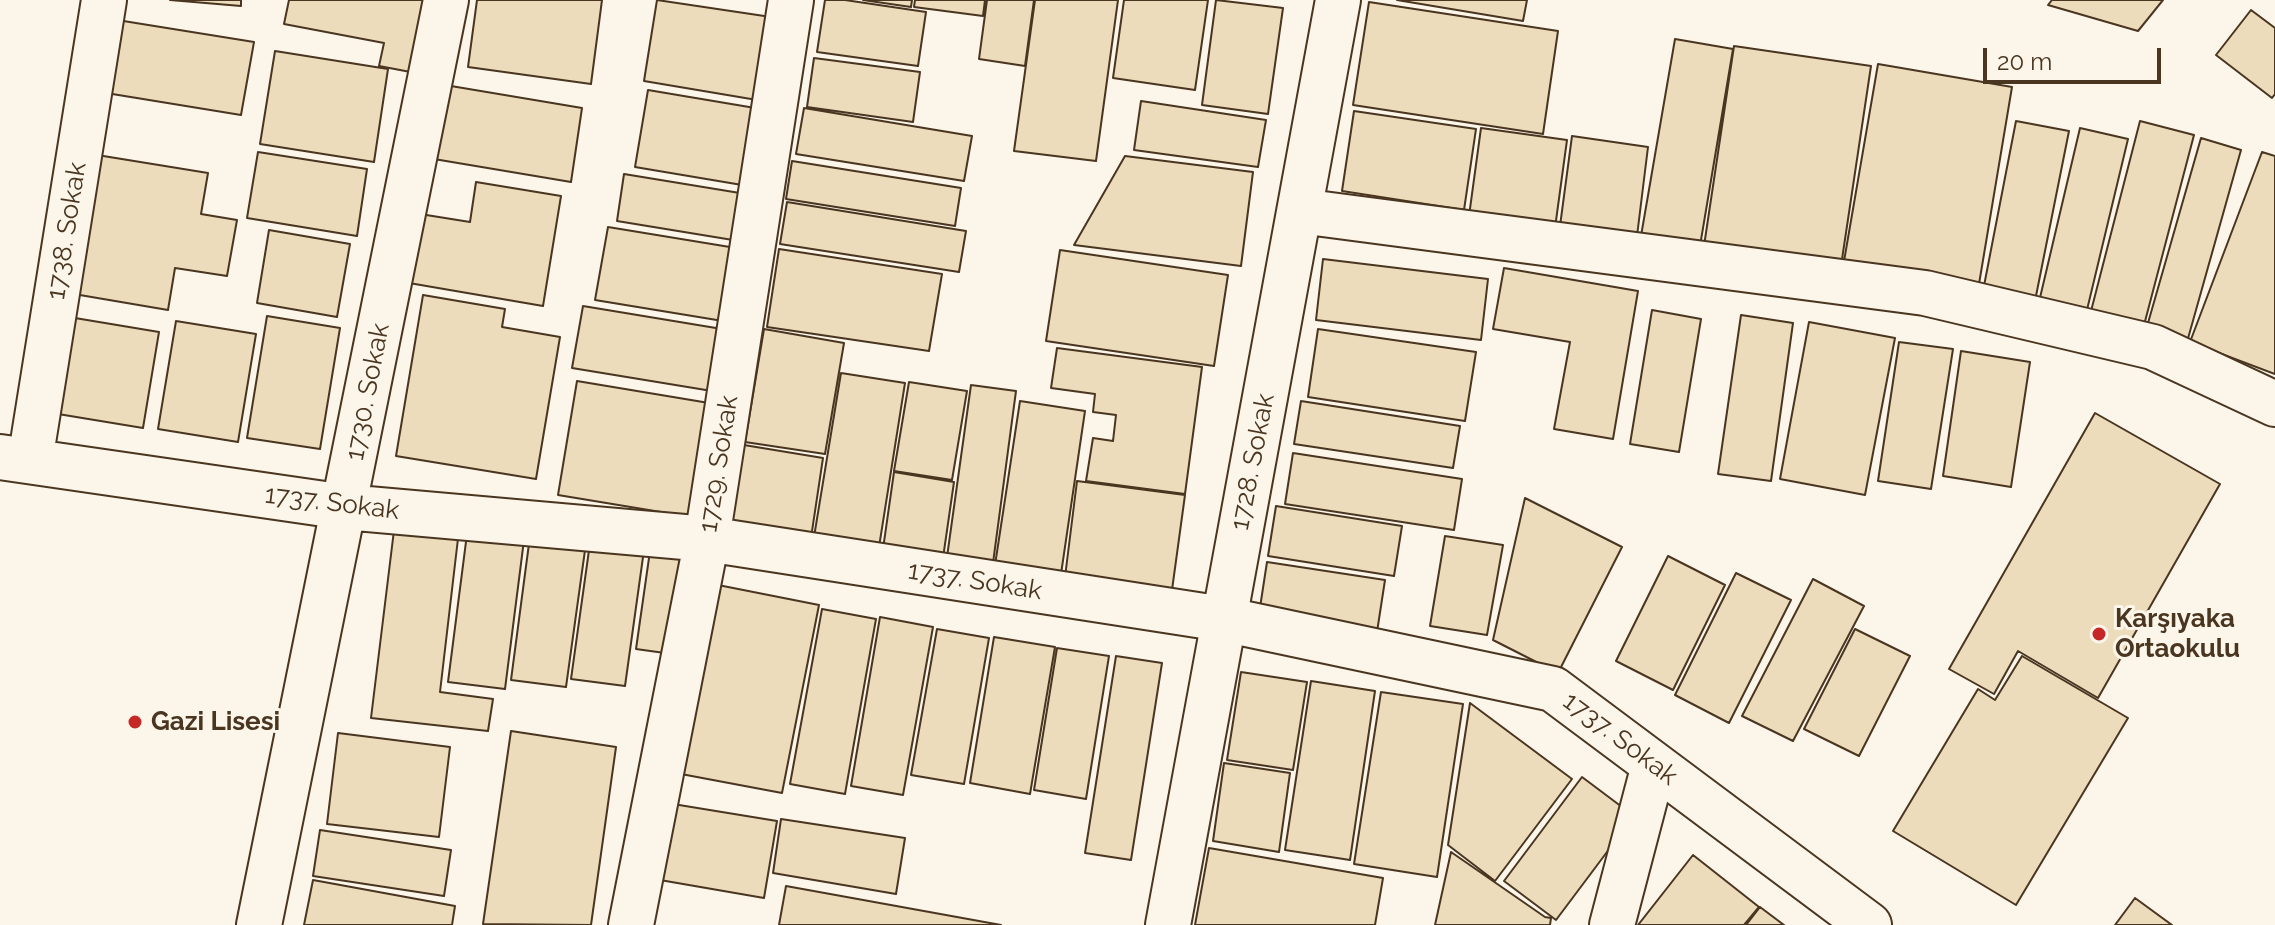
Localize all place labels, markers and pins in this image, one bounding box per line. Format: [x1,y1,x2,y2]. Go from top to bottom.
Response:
place label: Karşıyaka Ortaokulu [2115,603,2240,664]
marker: Karşıyaka Ortaokulu [2090,625,2108,643]
place label: Gazi Lisesi [151,706,280,738]
marker: Gazi Lisesi [126,713,144,731]

